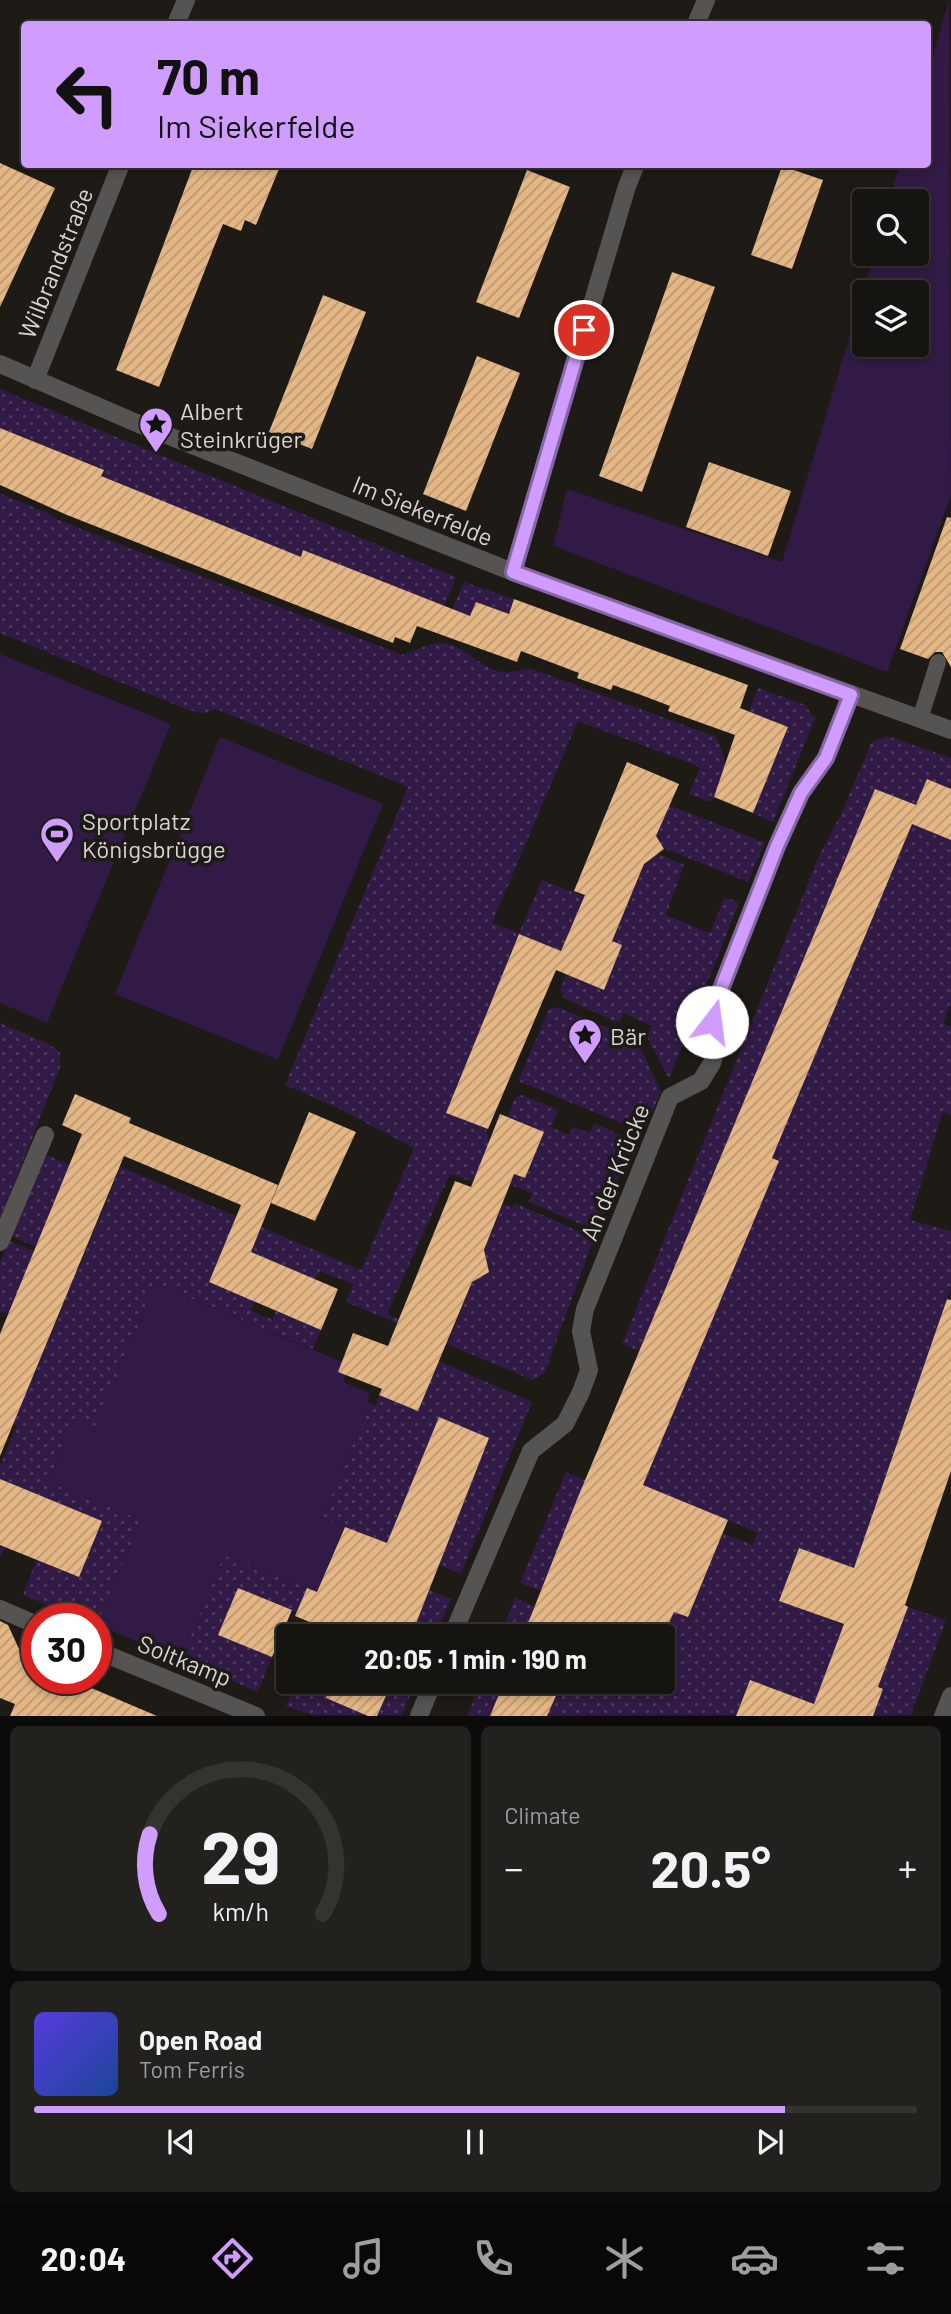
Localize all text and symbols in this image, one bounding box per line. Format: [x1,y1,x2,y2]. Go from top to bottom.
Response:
text: 70 m [157,46,260,105]
icon: left [42,49,133,140]
text: Im Siekerfelde [157,106,355,144]
street label: Wilbrandstraße [12,183,98,343]
map controls [852,189,929,357]
button: search [852,189,929,266]
button: layers [852,280,929,357]
pin [554,300,614,360]
icon: arrive [565,311,603,349]
place label: Albert Steinkrüger [180,396,303,453]
place icon: Albert Steinkrüger [137,405,175,454]
street label: Im Siekerfelde [349,469,497,551]
place label: Sportplatz Königsbrügge [82,806,226,863]
sports icon: Sportplatz Königsbrügge [38,815,76,864]
position arrow [675,985,749,1059]
place icon: Bär [566,1016,604,1065]
place label: Bär [610,1021,646,1050]
street label: An der Krücke [573,1099,655,1245]
speed limit sign: 30 [21,1603,112,1694]
street label: Soltkamp [134,1628,236,1692]
text: 20:05 · 1 min · 190 m [364,1643,587,1674]
text: Climate [505,1801,581,1829]
text: 29 [201,1812,280,1900]
text: 20.5° [651,1836,771,1898]
text: − [505,1844,524,1890]
text: + [898,1844,917,1890]
text: km/h [212,1896,269,1926]
text: Open Road [139,2024,262,2055]
text: Tom Ferris [139,2055,245,2083]
icon: previous [162,2123,200,2161]
icon: pause [456,2123,494,2161]
icon: next [751,2123,789,2161]
icon: directions [208,2234,257,2283]
icon: music [339,2234,388,2283]
icon: phone [469,2234,518,2283]
icon: climate [600,2234,649,2283]
icon: car [730,2234,779,2283]
icon: filters [861,2234,910,2283]
text: 20:04 [41,2239,126,2277]

